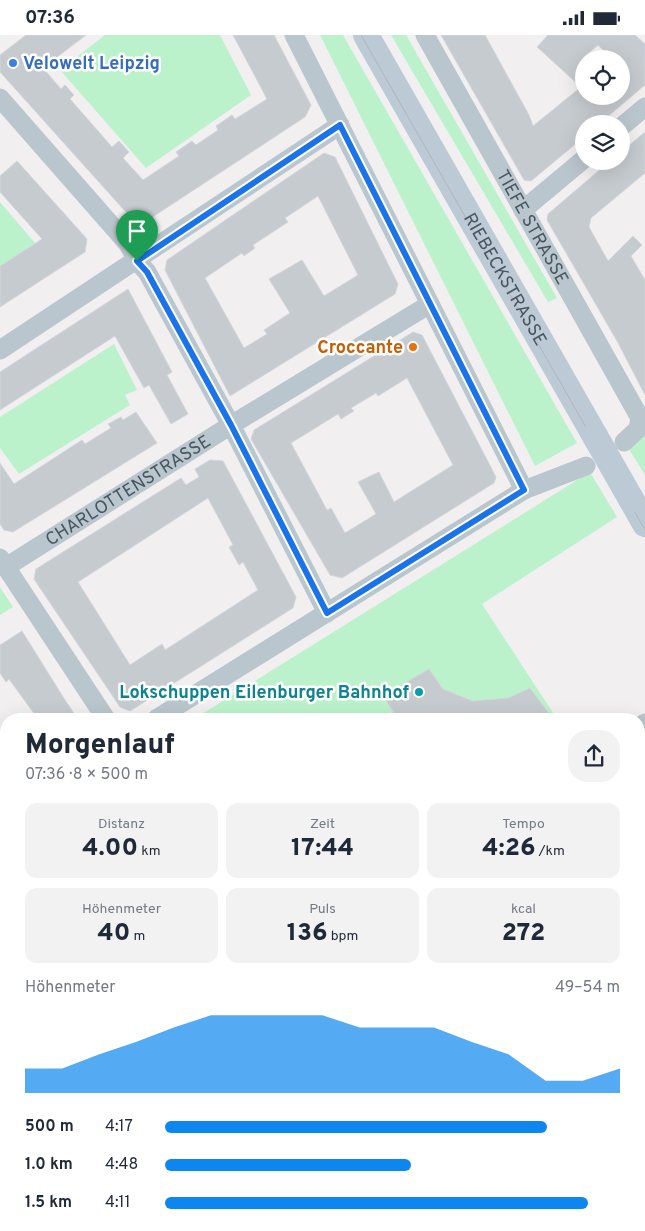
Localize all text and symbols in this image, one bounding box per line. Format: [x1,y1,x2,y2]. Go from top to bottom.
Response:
text: 07:36 [25,6,75,30]
map controls [575,50,630,170]
button: locate [575,50,630,105]
place label: Velowelt Leipzig [23,53,160,76]
marker: Velowelt Leipzig [7,57,19,69]
button: layers [575,115,630,170]
street label: TIEFE STRASSE [490,166,573,289]
street label: RIEBECKSTRASSE [457,209,551,350]
pin [116,210,158,261]
icon: arrive [123,217,151,245]
place label: Croccante [317,337,403,360]
marker: Croccante [407,341,419,353]
street label: CHARLOTTENSTRASSE [42,431,216,552]
place label: Lokschuppen Eilenburger Bahnhof [119,682,409,705]
marker: Lokschuppen Eilenburger Bahnhof [413,686,425,698]
text: Morgenlauf [25,728,175,764]
button: share [568,730,620,782]
text: 07:36 · 8 × 500 m [25,765,148,785]
text: Distanz [98,816,145,833]
text: Zeit [310,816,335,833]
text: Tempo [502,816,545,833]
text: 4.00 [82,833,138,865]
text: 17:44 [291,833,354,865]
text: 4:26 [482,833,535,865]
text: km [138,843,161,860]
text: /km [535,843,565,860]
text: Höhenmeter [82,901,161,918]
text: Puls [309,901,336,918]
text: kcal [511,901,536,918]
text: 40 [98,918,130,950]
text: 136 [287,918,327,950]
text: 272 [502,918,545,950]
text: m [130,928,145,945]
text: bpm [327,928,358,945]
text: Höhenmeter [25,978,115,998]
text: 49–54 m [555,978,620,998]
text: 500 m [25,1117,74,1137]
text: 4:17 [105,1117,133,1137]
text: 1.0 km [25,1155,73,1175]
text: 4:48 [105,1155,138,1175]
text: 1.5 km [25,1193,72,1213]
text: 4:11 [105,1193,130,1213]

